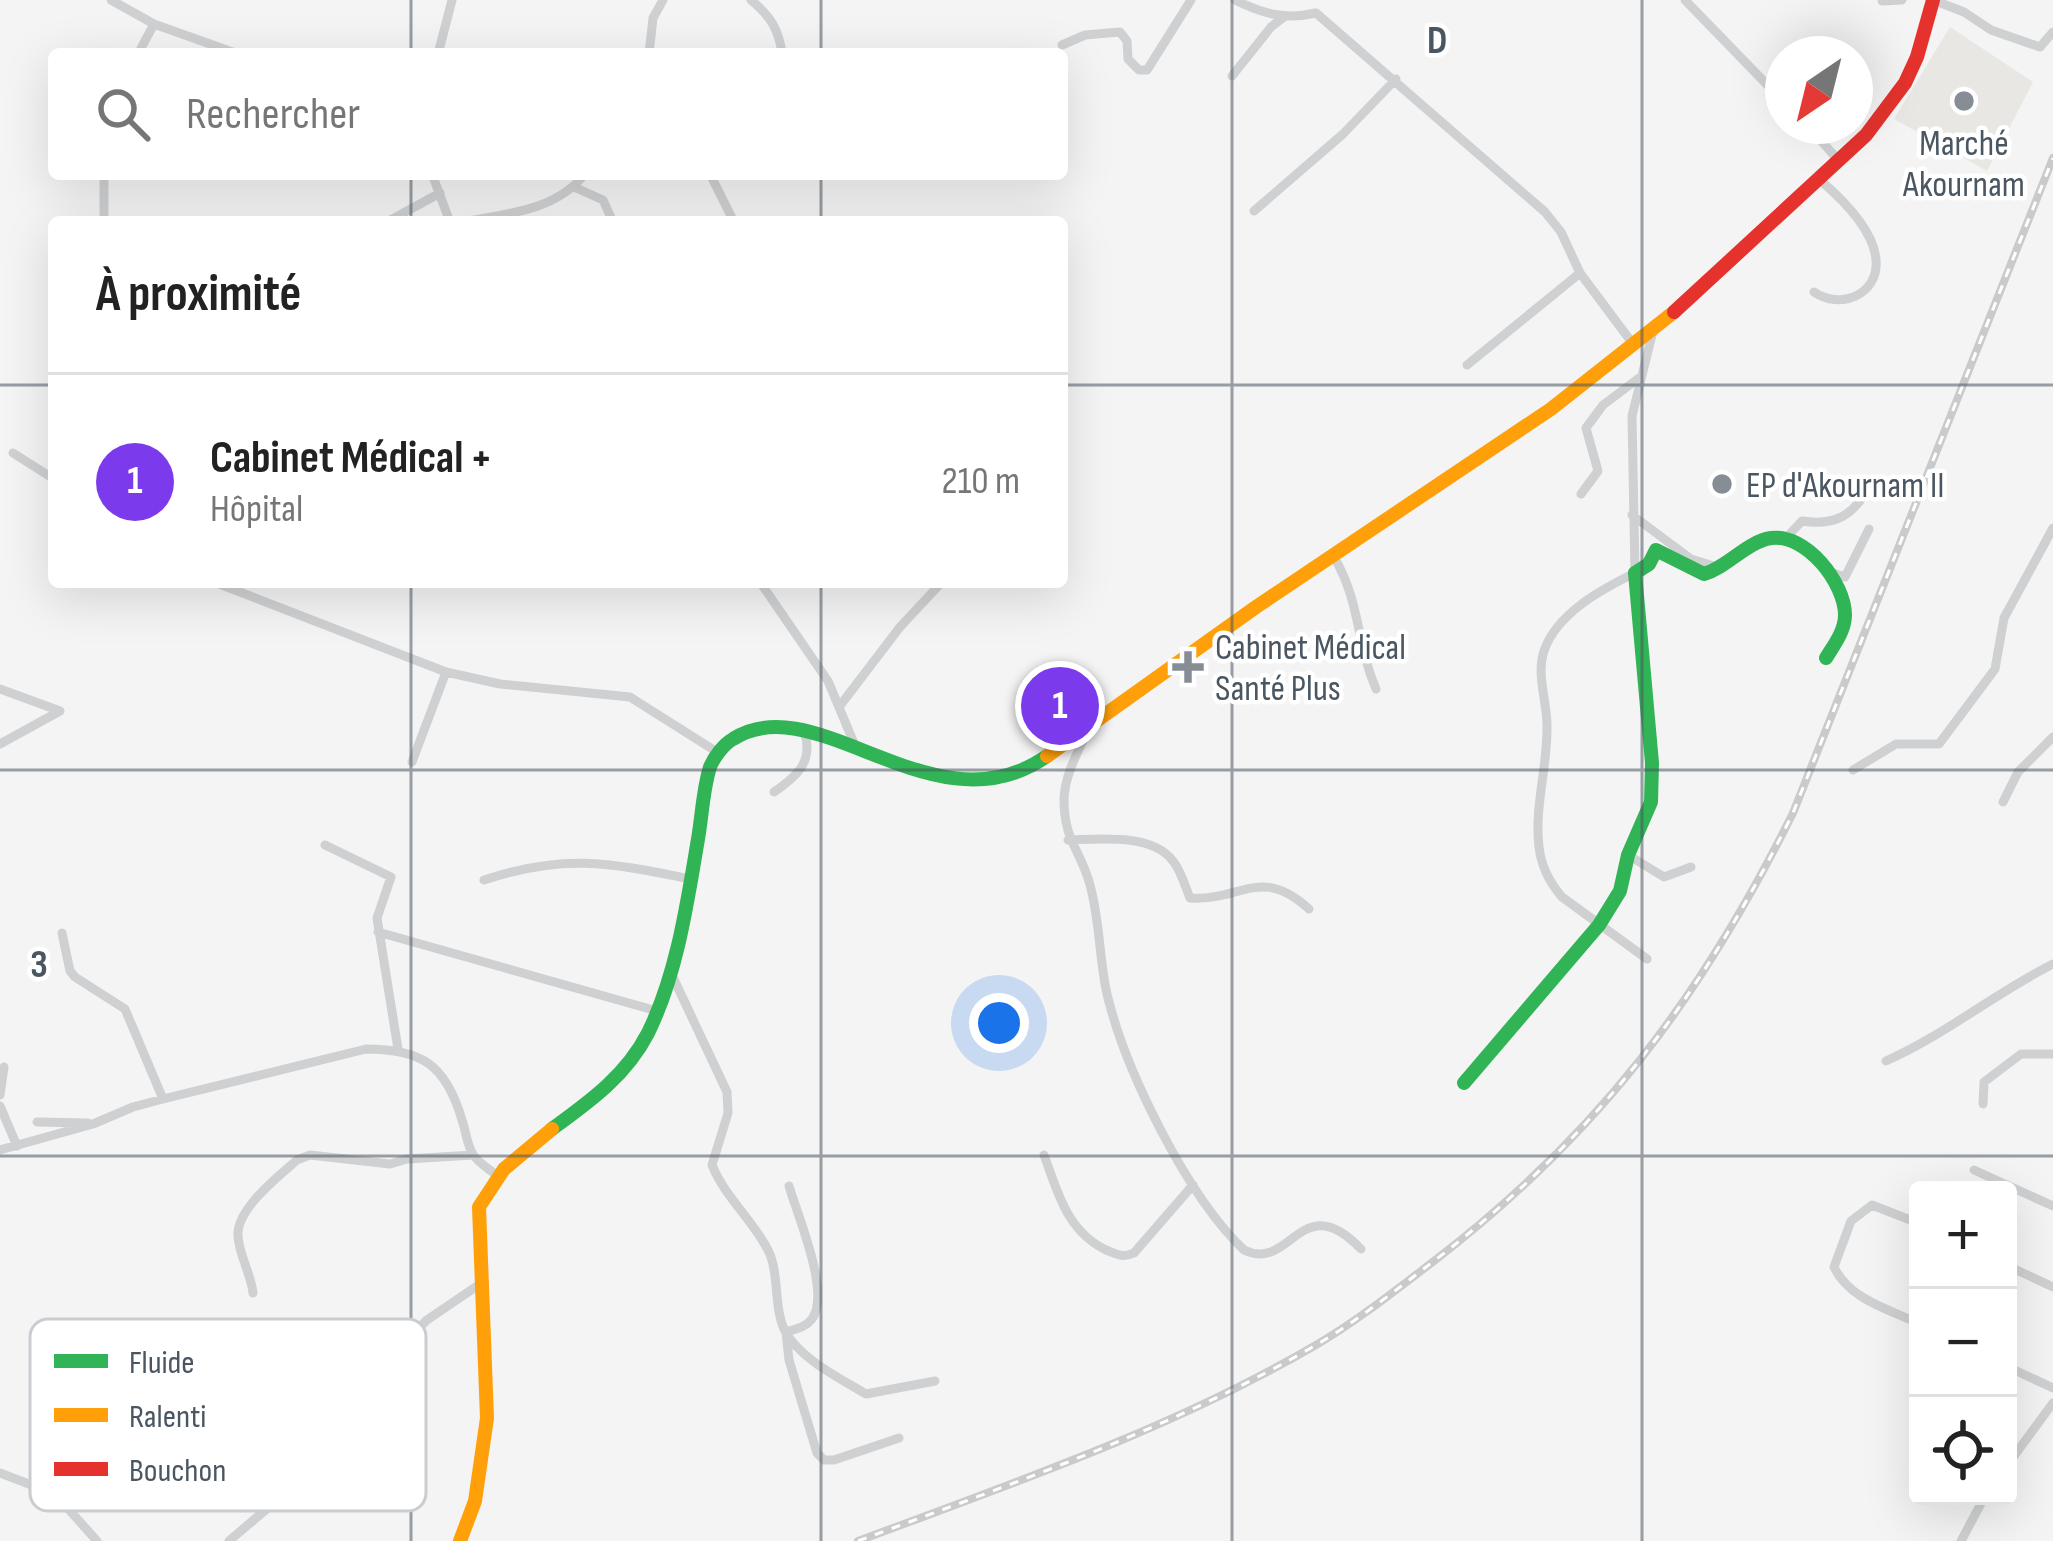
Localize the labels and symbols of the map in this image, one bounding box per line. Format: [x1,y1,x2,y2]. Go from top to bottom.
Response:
text: D [1427,18,1447,65]
north arrow [1765,36,1873,144]
marker: Marché Akournam [1951,88,1977,114]
place label: Marché Akournam [1902,123,2025,207]
place label: EP d'Akournam II [1746,465,1944,508]
marker: EP d'Akournam II [1709,471,1735,497]
place label: Cabinet Médical Santé Plus [1215,627,1406,711]
marker: Cabinet Médical Santé Plus [1172,651,1204,683]
pin: 1 [1021,661,1099,751]
text: 3 [30,942,48,989]
your location [969,993,1029,1053]
legend [30,1319,426,1511]
text: Fluide [129,1343,195,1383]
text: Ralenti [129,1397,206,1437]
text: Bouchon [129,1451,226,1491]

